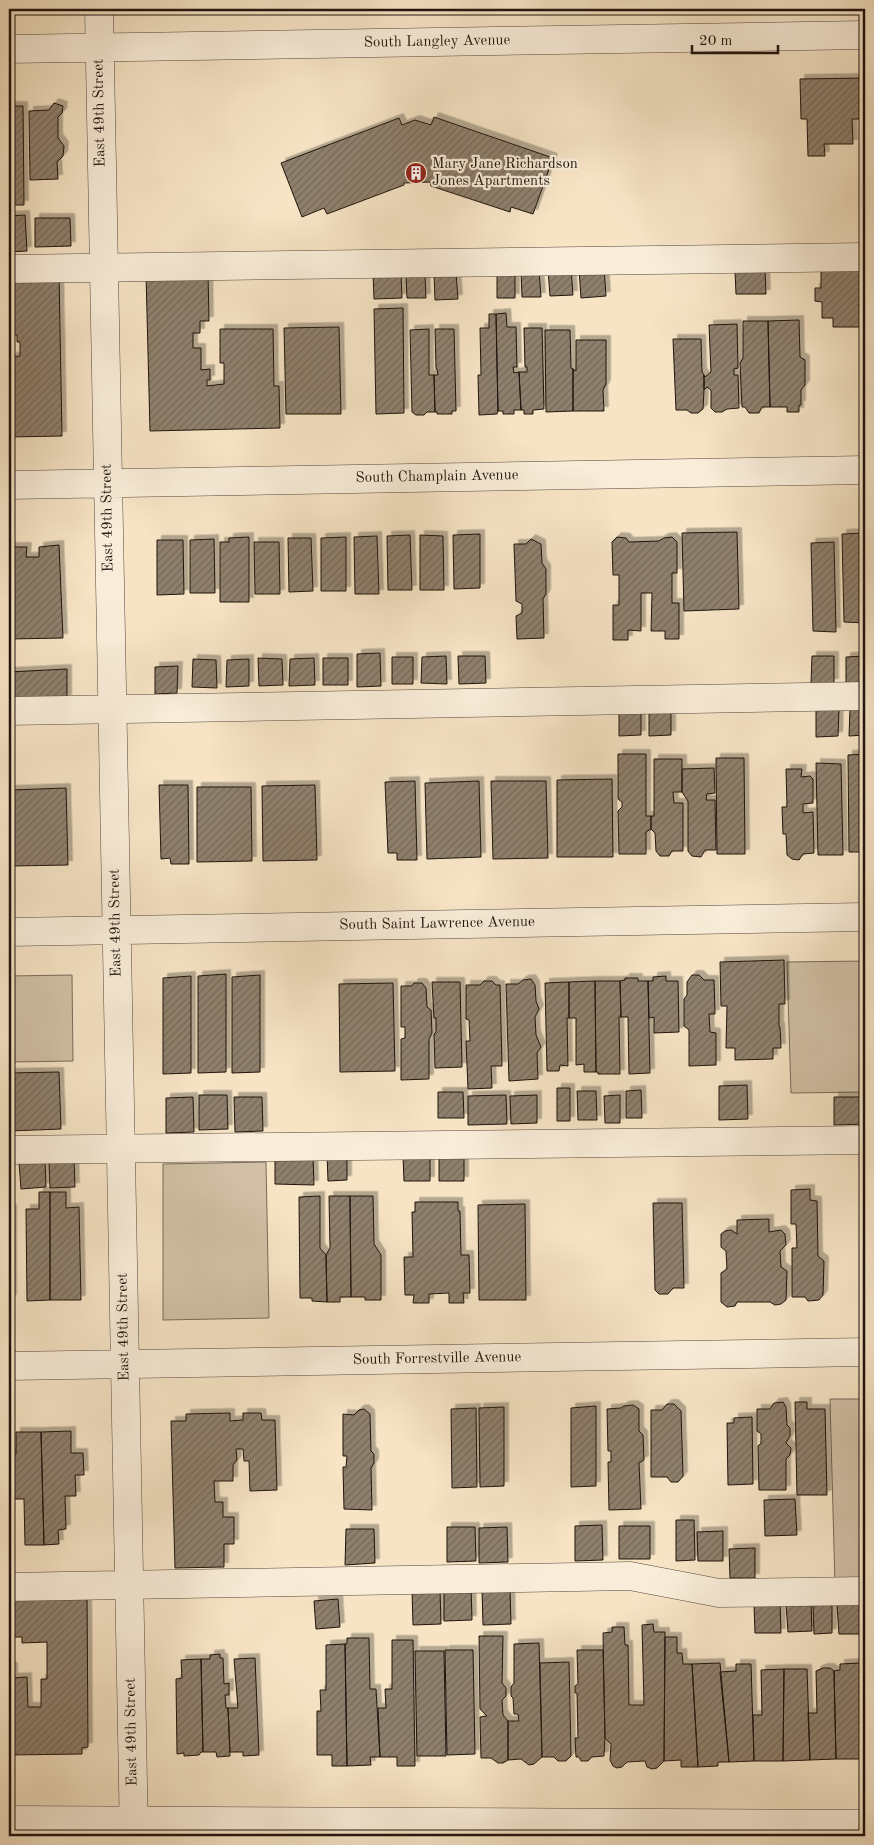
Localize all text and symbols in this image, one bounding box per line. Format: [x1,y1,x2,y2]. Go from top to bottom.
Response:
scale bar [692,22,778,54]
street label: South Langley Avenue [363,33,511,51]
text: 20 m [699,34,733,49]
street label: East 49th Street [92,59,108,167]
place label: Mary Jane Richardson Jones Apartments [432,157,578,189]
building icon: Mary Jane Richardson Jones Apartments [404,161,428,185]
street label: East 49th Street [100,464,116,572]
street label: South Champlain Avenue [355,468,519,486]
street label: East 49th Street [108,869,124,977]
street label: South Saint Lawrence Avenue [339,915,535,933]
street label: East 49th Street [116,1273,132,1381]
street label: South Forrestville Avenue [353,1350,522,1368]
street label: East 49th Street [124,1678,140,1786]

